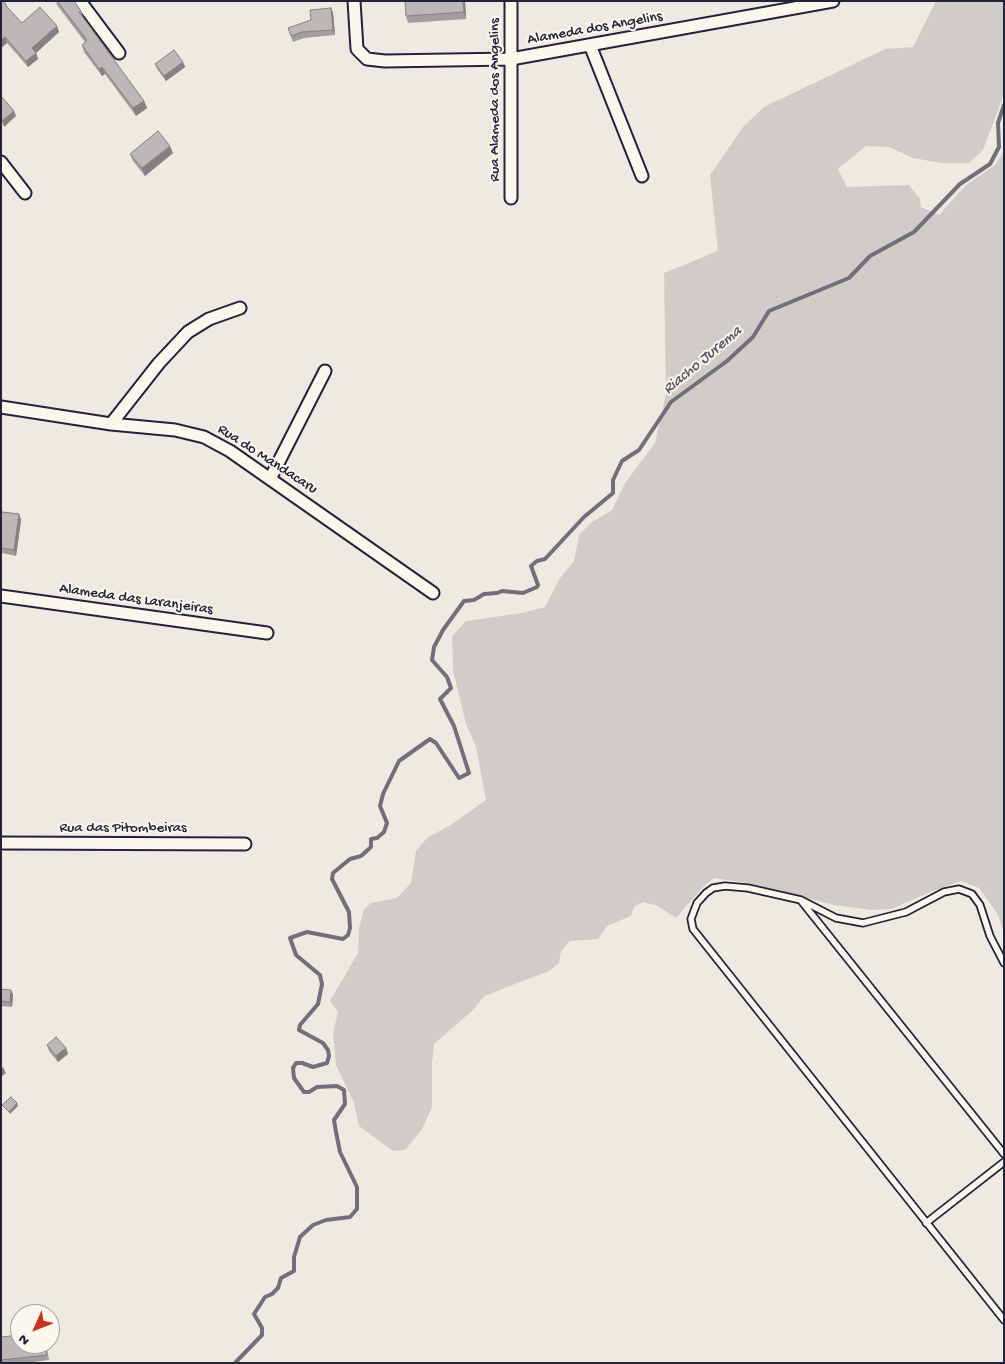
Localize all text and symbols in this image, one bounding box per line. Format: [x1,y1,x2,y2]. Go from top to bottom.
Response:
street label: Alameda dos Angelins [526,8,664,50]
street label: Rua Alameda dos Angelins [487,18,505,182]
water label: Riacho Jurema [660,322,746,400]
street label: Rua do Mandacaru [214,421,320,499]
street label: Alameda das Laranjeiras [58,580,214,620]
street label: Rua das Pitombeiras [59,820,187,838]
north arrow [10,1304,60,1354]
text: N [15,1330,34,1348]

